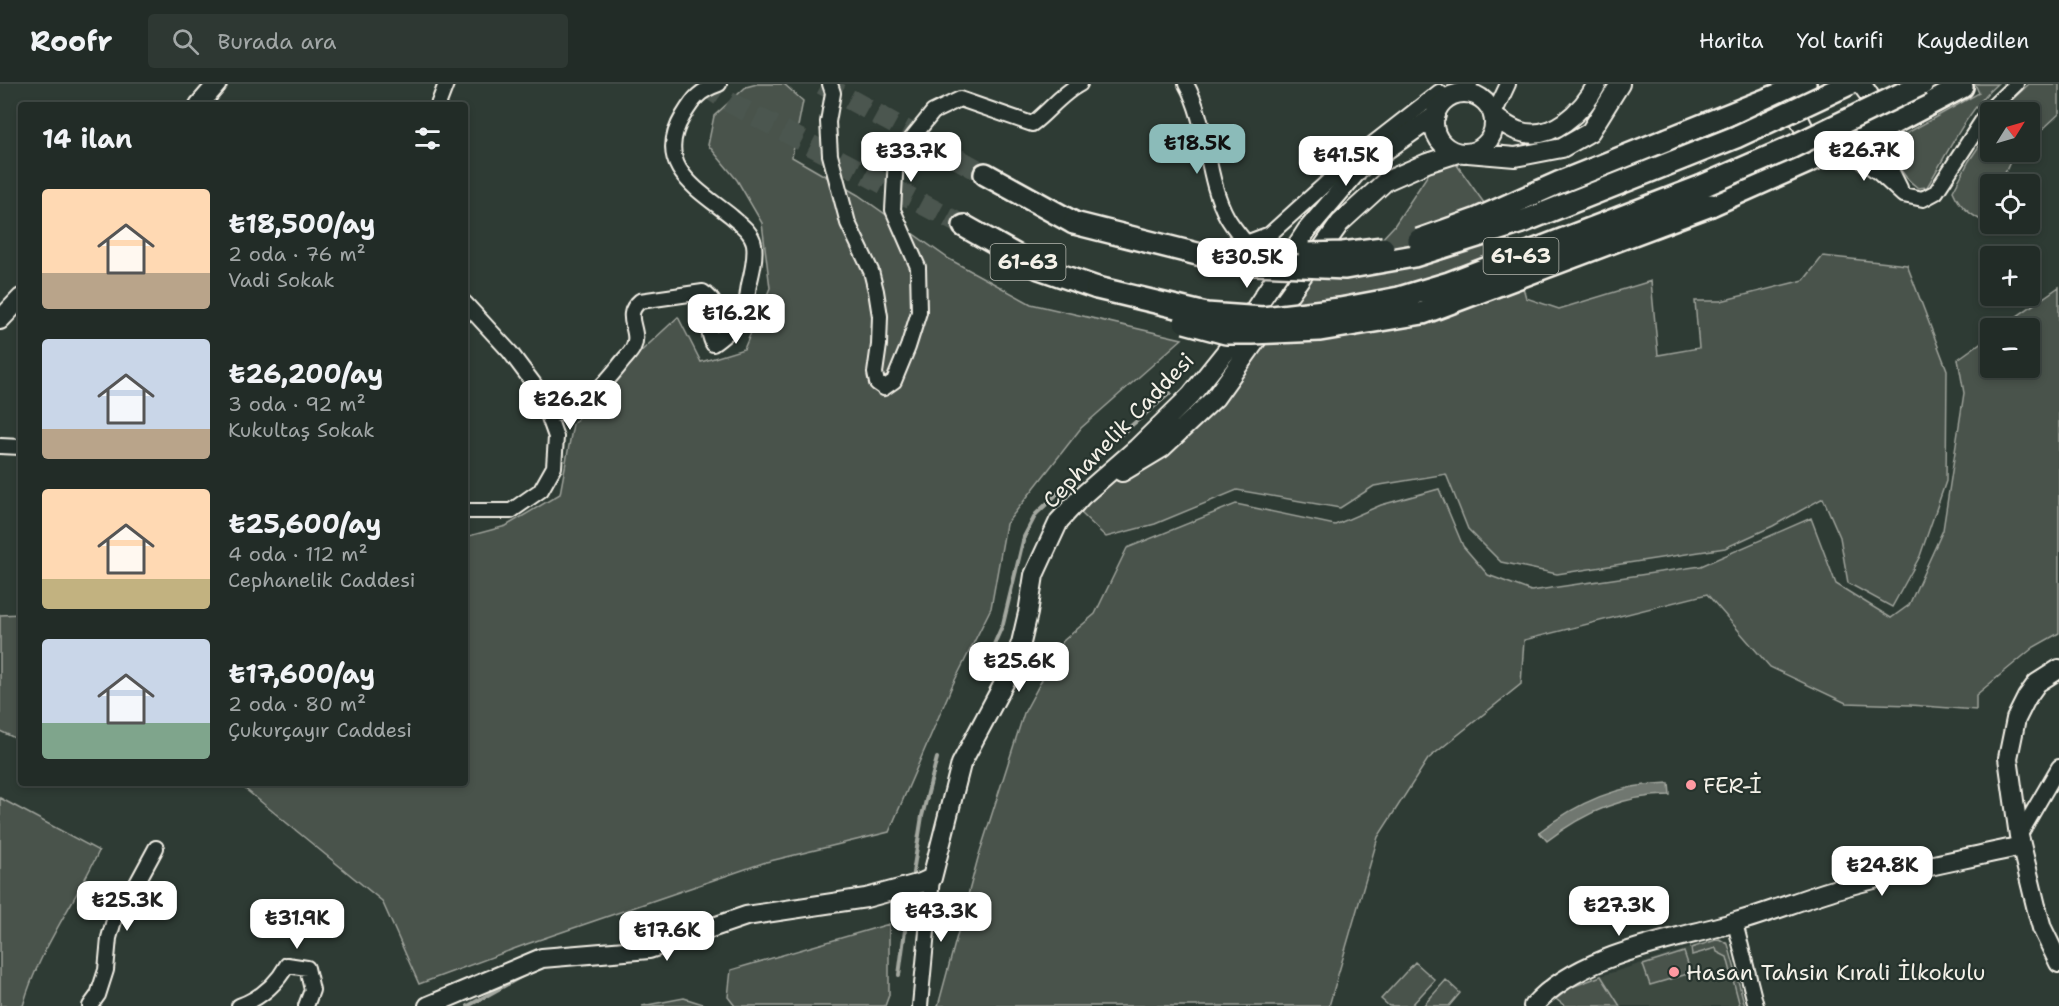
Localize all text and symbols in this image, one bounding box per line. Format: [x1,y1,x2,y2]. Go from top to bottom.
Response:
search box [148,14,568,68]
text: Roofr [30,22,112,60]
icon: search [169,25,202,58]
text: Burada ara [217,27,336,56]
text: Harita [1699,27,1764,55]
text: Yol tarifi [1797,27,1884,55]
text: Kaydedilen [1917,27,2029,55]
north arrow [1980,102,2040,162]
map controls [1980,102,2040,378]
text: 14 ilan [42,121,132,156]
icon: filters [411,122,444,155]
pin: ₺18.5K [1148,124,1246,175]
text: ₺18.5K [1163,130,1231,156]
pin: ₺26.7K [1815,131,1913,182]
pin: ₺33.7K [862,132,960,183]
pin: ₺41.5K [1297,136,1395,187]
text: ₺26.7K [1828,137,1900,163]
text: ₺33.7K [875,138,947,164]
text: ₺41.5K [1313,142,1379,168]
button: locate [1980,174,2040,234]
text: ₺18,500/ay [228,206,375,241]
icon: home [90,213,162,285]
pin: ₺30.5K [1198,238,1296,289]
road number: 61-63 [1484,238,1558,274]
text: 2 oda · 76 m² [228,241,366,267]
road number: 61-63 [990,244,1066,280]
text: ₺30.5K [1211,244,1283,270]
button: + [1980,246,2040,306]
text: Vadi Sokak [228,267,335,293]
pin: ₺16.2K [687,294,785,345]
text: ₺16.2K [702,300,770,326]
button: − [1980,318,2040,378]
street label: Cephanelik Caddesi [1036,346,1200,515]
text: ₺26,200/ay [228,356,383,391]
icon: home [90,363,162,435]
pin: ₺26.2K [521,380,619,431]
text: ₺26.2K [533,386,607,412]
text: 3 oda · 92 m² [228,391,366,417]
text: Kukultaş Sokak [228,417,375,443]
text: ₺25,600/ay [228,506,381,541]
icon: home [90,513,162,585]
text: 4 oda · 112 m² [228,541,368,567]
text: Cephanelik Caddesi [228,567,415,593]
pin: ₺25.6K [970,642,1068,693]
text: ₺25.6K [983,648,1055,674]
text: ₺17,600/ay [228,656,375,691]
icon: home [90,663,162,735]
text: 2 oda · 80 m² [228,691,366,717]
text: Çukurçayır Caddesi [228,717,412,743]
place label: FER-İ [1703,771,1762,800]
marker: FER-İ [1684,778,1698,792]
pin: ₺24.8K [1833,846,1931,897]
text: ₺24.8K [1846,852,1918,878]
pin: ₺25.3K [78,881,176,932]
pin: ₺27.3K [1570,886,1668,937]
text: ₺25.3K [91,887,163,913]
pin: ₺43.3K [892,892,990,943]
text: ₺27.3K [1583,892,1655,918]
text: ₺43.3K [904,898,978,924]
pin: ₺31.9K [248,899,346,950]
text: ₺31.9K [264,905,330,931]
pin: ₺17.6K [618,911,716,962]
text: ₺17.6K [633,917,701,943]
place label: Hasan Tahsin Kırali İlkokulu [1686,958,1985,987]
marker: Hasan Tahsin Kırali İlkokulu [1667,965,1681,979]

